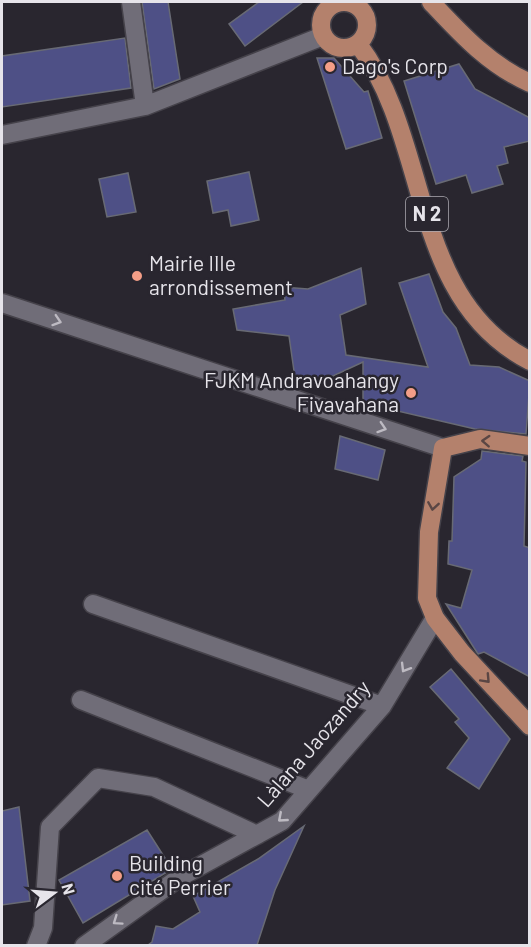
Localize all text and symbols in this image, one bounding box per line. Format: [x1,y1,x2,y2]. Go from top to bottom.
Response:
place label: Dago's Corp [342,53,448,78]
marker: Dago's Corp [323,60,337,74]
road number: N 2 [406,197,448,231]
place label: Mairie IIIe arrondissement [149,250,293,299]
marker: Mairie IIIe arrondissement [130,269,144,283]
one-way arrow [51,314,62,326]
place label: FJKM Andravoahangy Fivavahana [204,367,399,416]
marker: FJKM Andravoahangy Fivavahana [404,386,418,400]
one-way arrow [376,421,387,433]
one-way arrow [481,434,490,447]
one-way arrow [427,501,440,511]
one-way arrow [401,662,412,672]
one-way arrow [479,672,490,682]
street label: Làlana Jaozandry [251,674,375,811]
one-way arrow [278,811,289,822]
place label: Building cité Perrier [129,850,231,899]
north arrow [24,863,84,923]
marker: Building cité Perrier [110,869,124,883]
text: N [58,881,79,896]
one-way arrow [113,914,124,925]

